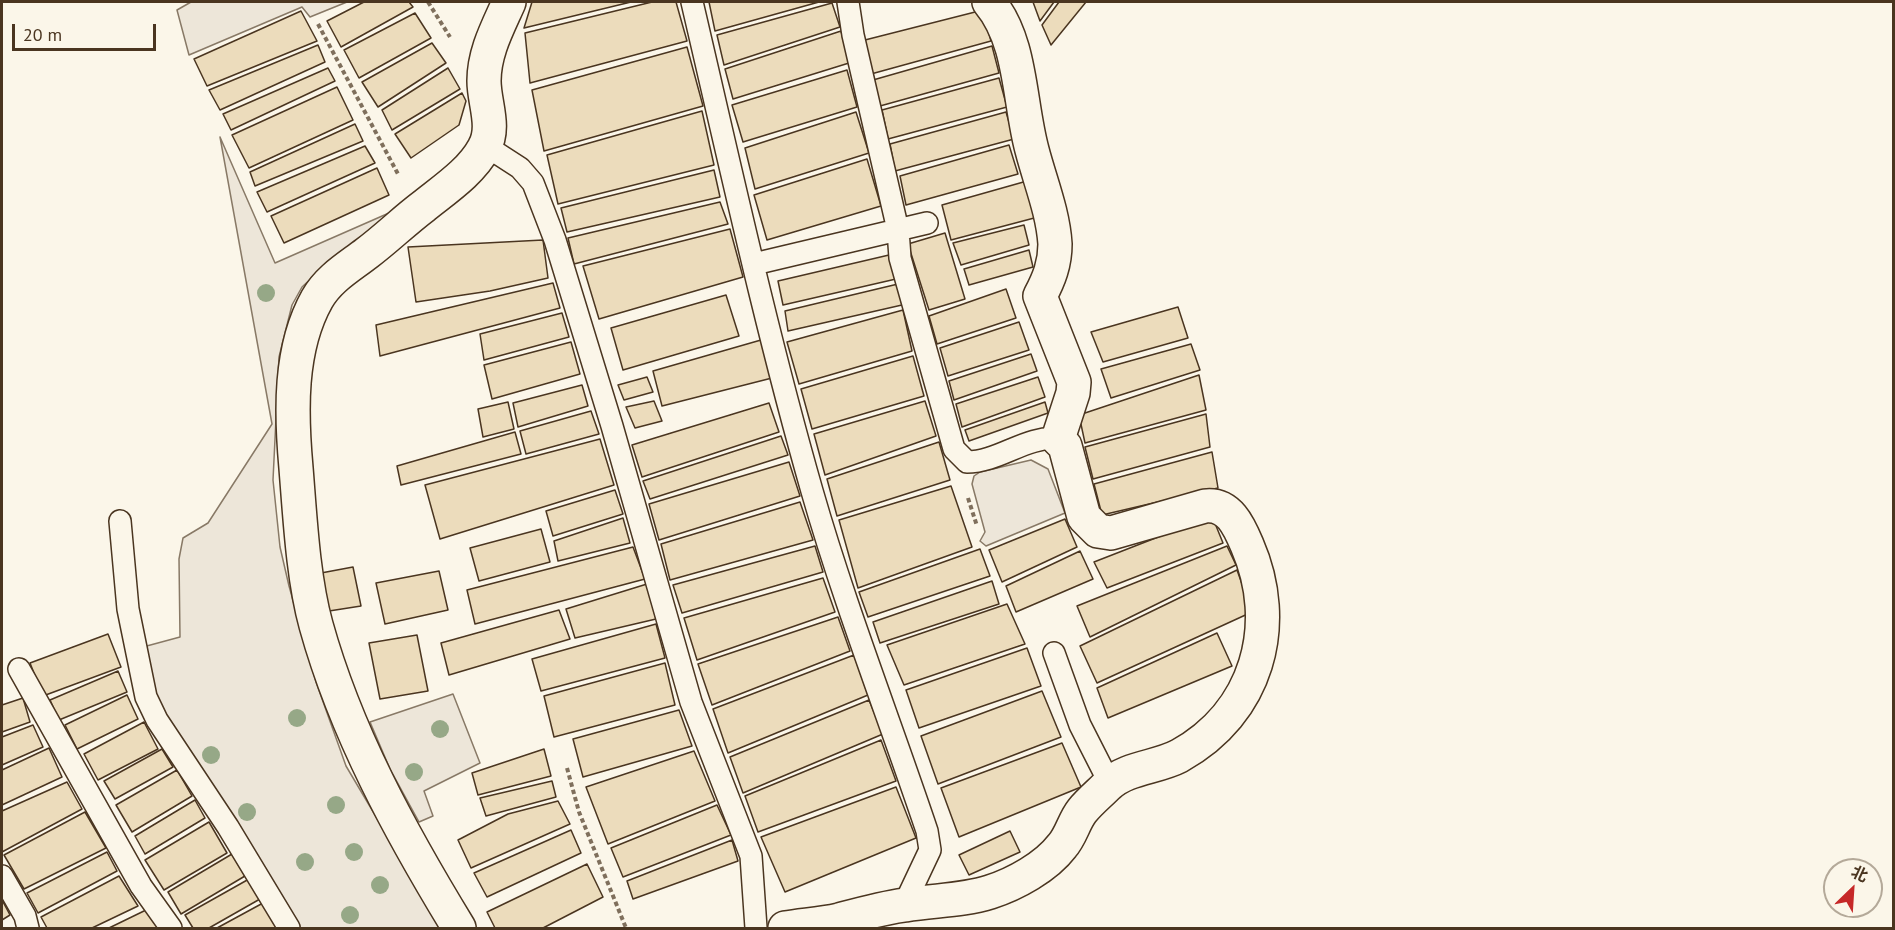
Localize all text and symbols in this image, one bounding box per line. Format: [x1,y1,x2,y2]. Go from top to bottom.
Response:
scale bar [15,12,159,50]
text: 20 m [23,23,62,46]
north arrow [1823,858,1883,918]
text: 北 [1848,861,1871,886]

